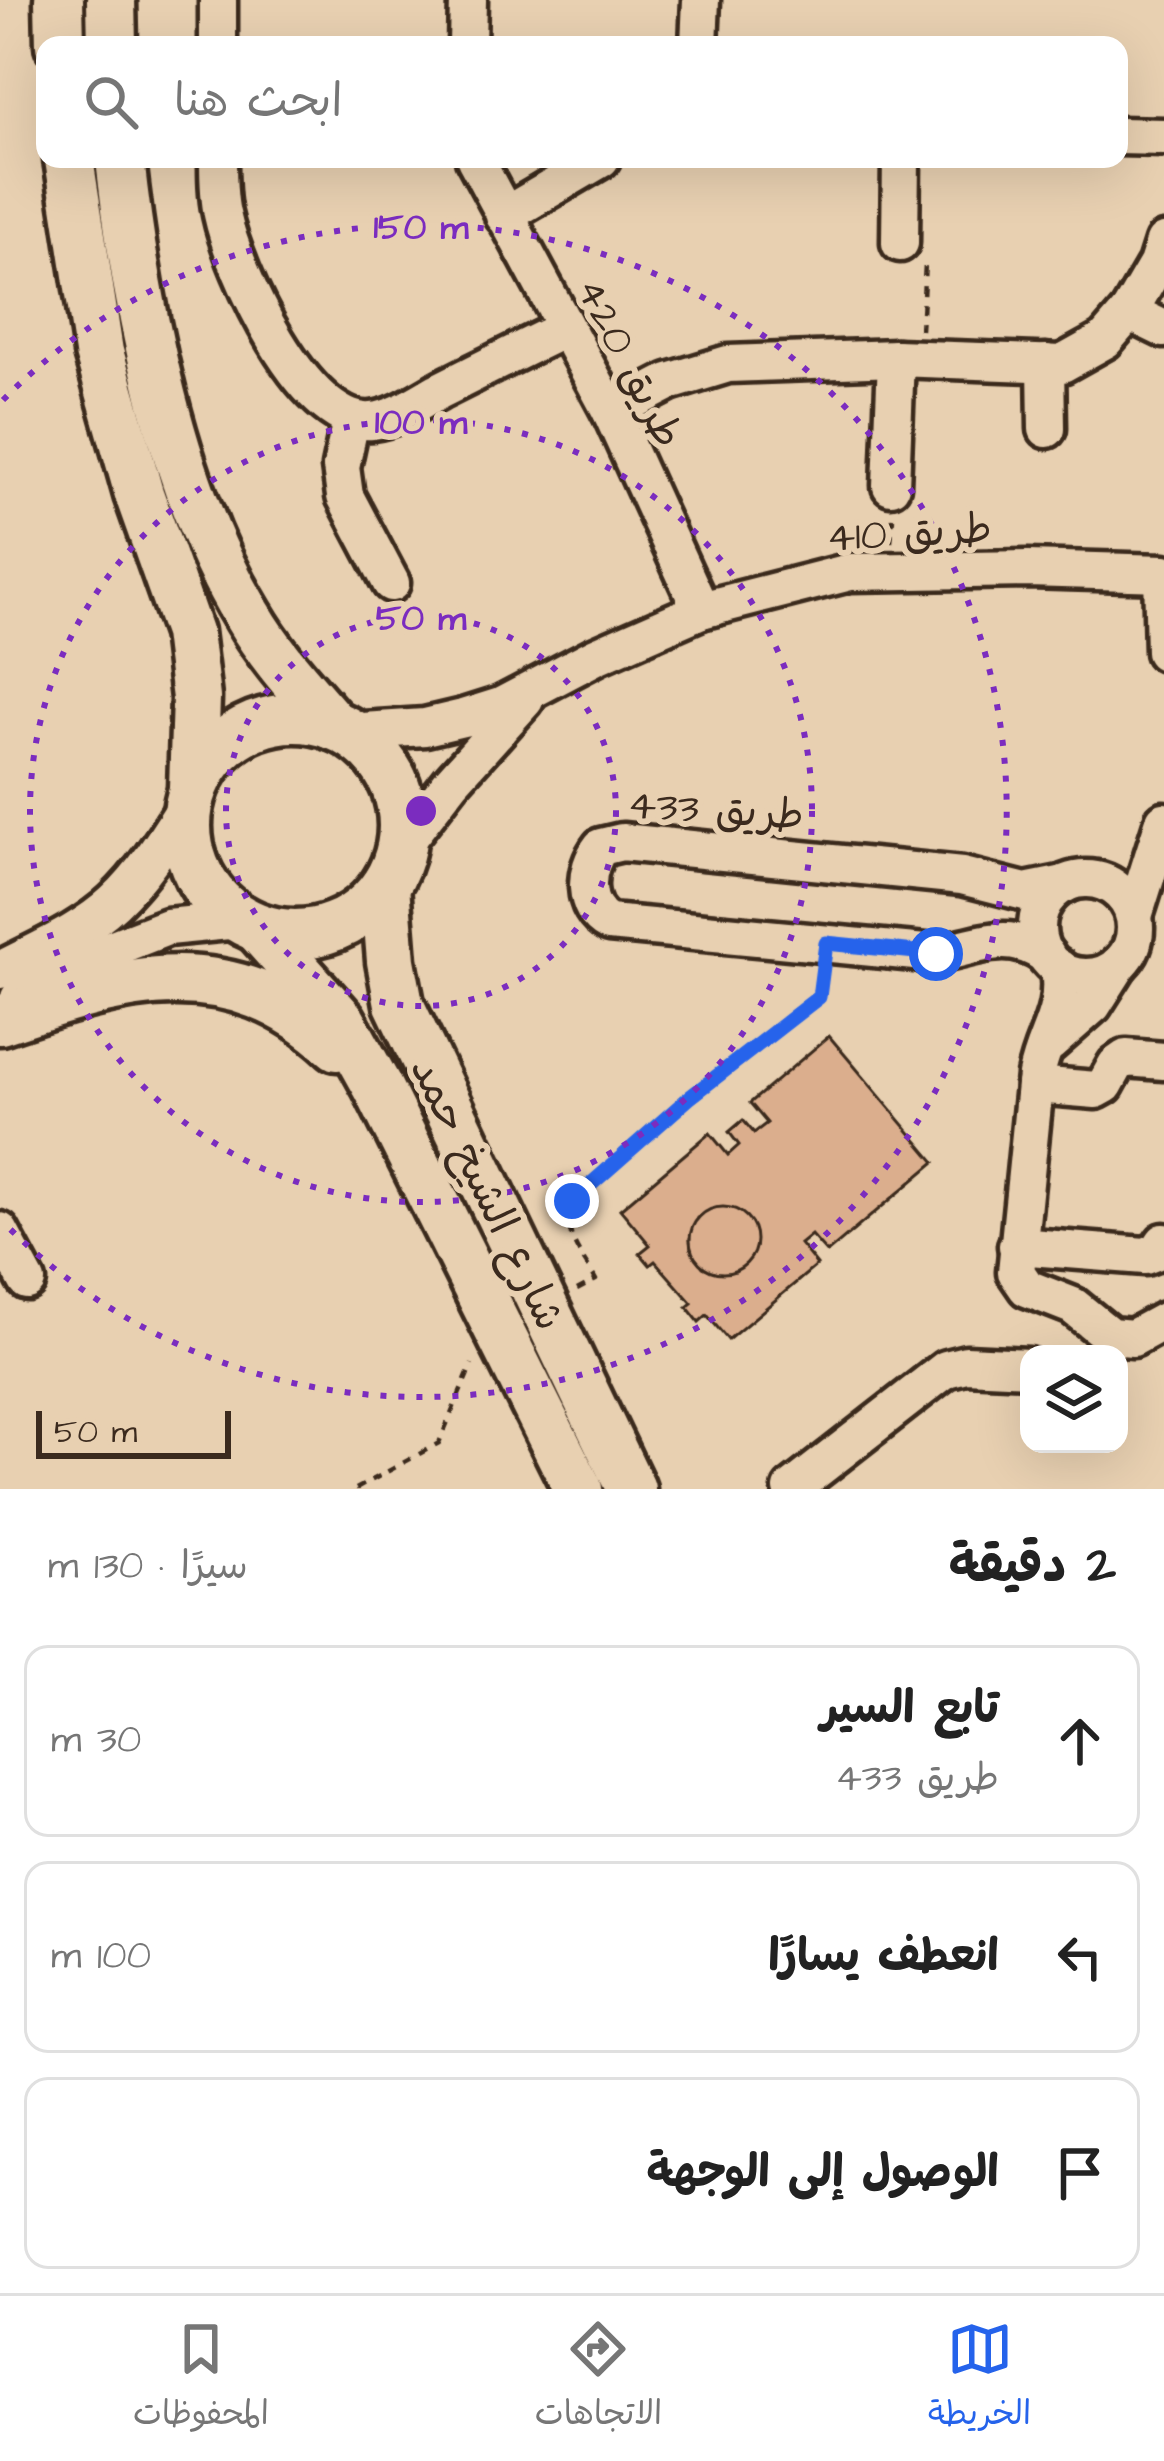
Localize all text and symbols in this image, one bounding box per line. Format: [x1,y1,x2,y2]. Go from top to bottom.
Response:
search box [36,36,1128,168]
icon: search [78,69,144,135]
text: ابحث هنا [174,71,342,133]
text: 150 m [373,202,470,253]
street label: طريق 420 [561,268,696,459]
text: 100 m [375,397,468,448]
street label: طريق 410 [825,501,993,567]
text: 50 m [376,593,467,644]
street label: طريق 433 [626,776,806,846]
centre of rings [400,790,442,832]
route start [909,927,963,981]
street label: شارع الشيخ حمد [395,1048,578,1341]
route end [545,1174,599,1228]
map controls [1020,1345,1128,1453]
button: layers [1020,1345,1128,1453]
scale bar [36,1405,231,1458]
text: 50 m [54,1409,137,1455]
text: 2 دقيقة [949,1531,1116,1602]
text: سيرًا · 130 m [48,1540,248,1594]
text: تابع السير [821,1678,999,1740]
icon: ahead [1047,1708,1113,1774]
text: 30 m [51,1714,141,1768]
text: طريق 433 [835,1752,999,1806]
icon: left [1047,1924,1113,1990]
text: انعطف يسارًا [768,1926,999,1988]
text: 100 m [51,1930,151,1984]
icon: arrive [1047,2140,1113,2206]
text: الوصول إلى الوجهة [647,2142,999,2204]
tab: المحفوظات [133,2316,269,2442]
tab: الاتجاهات [535,2316,662,2442]
tab: الخريطة [928,2316,1031,2442]

